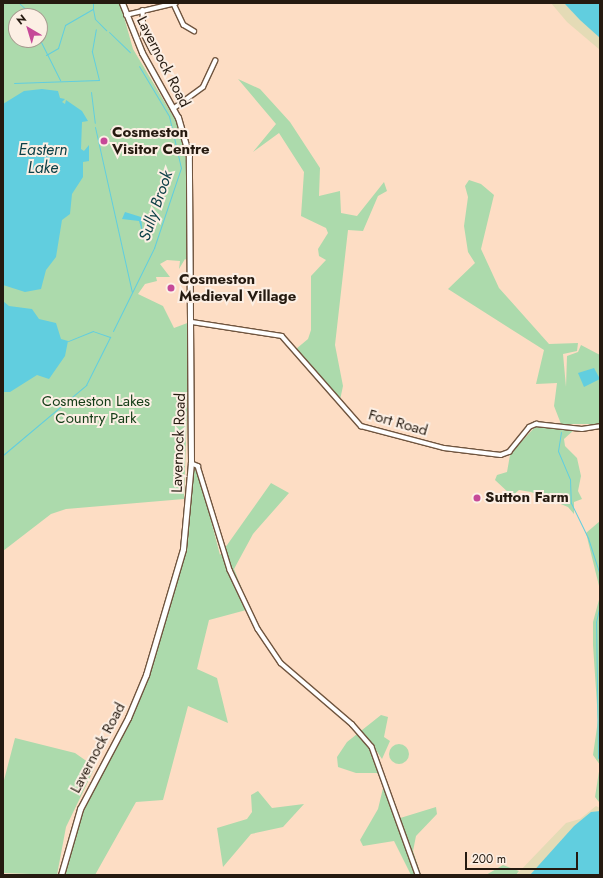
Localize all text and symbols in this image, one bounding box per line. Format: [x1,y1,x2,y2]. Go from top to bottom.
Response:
north arrow [8,8,48,48]
text: N [13,10,30,28]
street label: Lavernock Road [132,13,194,111]
place label: Cosmeston Visitor Centre [112,123,209,158]
marker: Cosmeston Visitor Centre [99,136,109,146]
water label: Eastern Lake [19,140,67,178]
water label: Sully Brook [135,168,177,244]
place label: Cosmeston Medieval Village [179,270,296,305]
marker: Cosmeston Medieval Village [166,283,176,293]
park label: Cosmeston Lakes Country Park [42,392,150,427]
street label: Lavernock Road [168,393,190,493]
street label: Fort Road [366,406,430,440]
place label: Sutton Farm [485,489,569,507]
marker: Sutton Farm [472,493,482,503]
street label: Lavernock Road [67,700,129,796]
scale bar [467,844,580,870]
text: 200 m [472,850,506,868]

